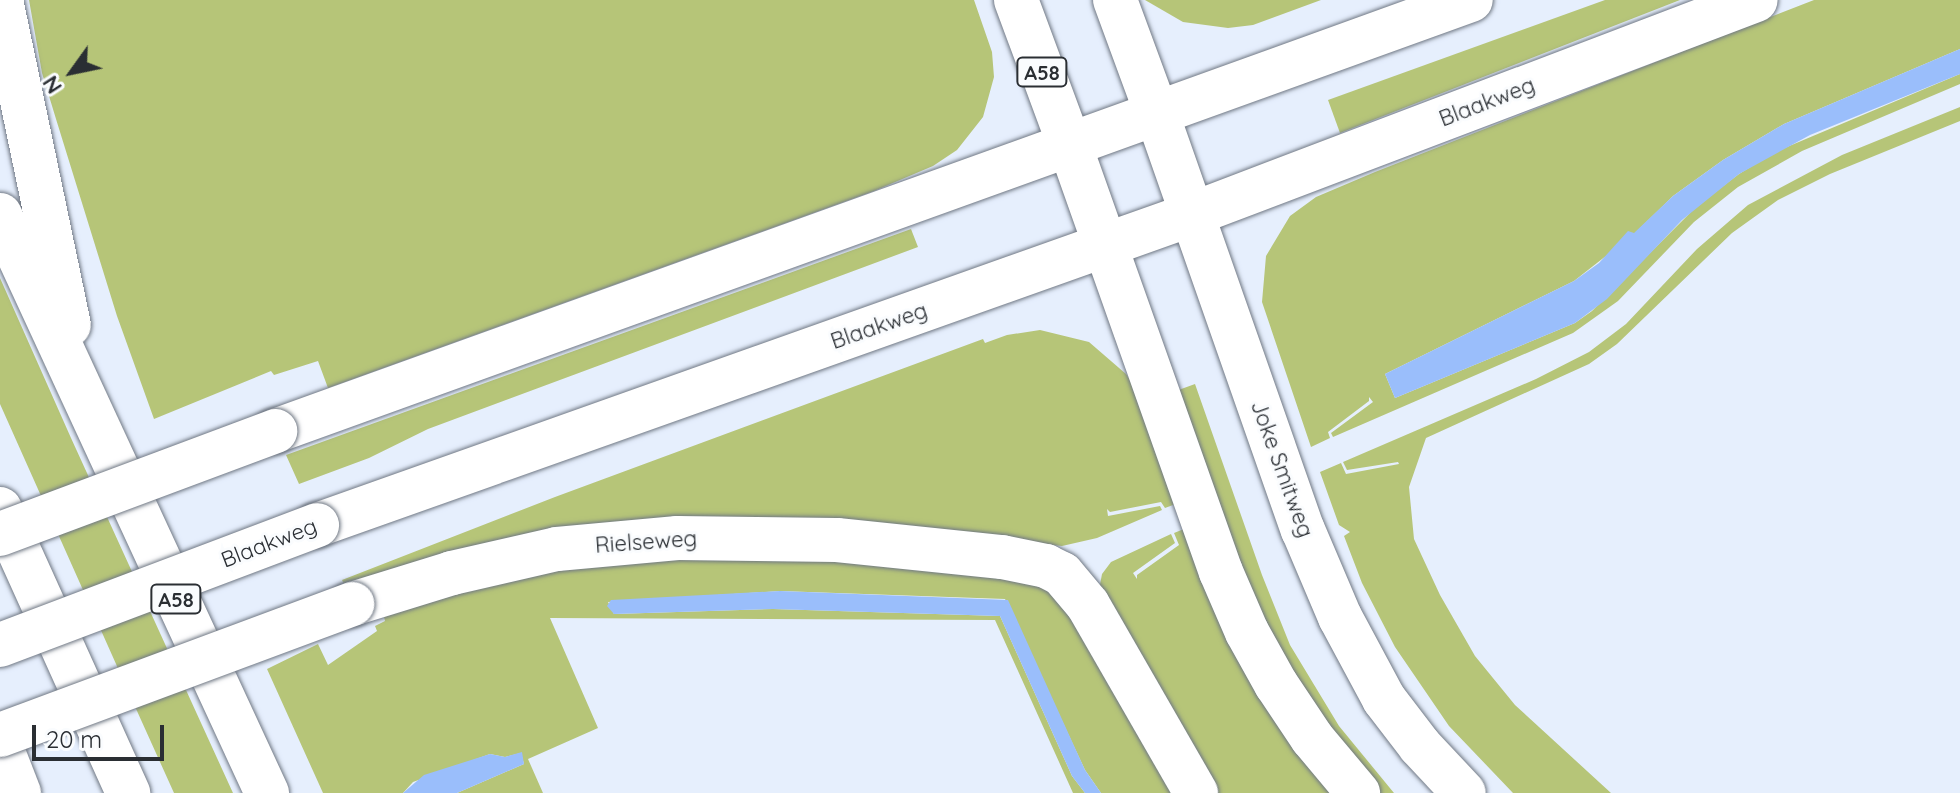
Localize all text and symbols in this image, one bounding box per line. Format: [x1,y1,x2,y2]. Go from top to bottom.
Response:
north arrow [32,32,112,112]
road number: A58 [1016,56,1068,88]
text: N [36,71,68,99]
street label: Blaakweg [1435,72,1539,132]
street label: Blaakweg [827,297,931,355]
street label: Joke Smitweg [1245,397,1319,541]
street label: Blaakweg [217,513,321,573]
street label: Rielseweg [594,525,698,559]
road number: A58 [150,583,202,615]
scale bar [36,709,168,759]
text: 20 m [46,724,102,754]

